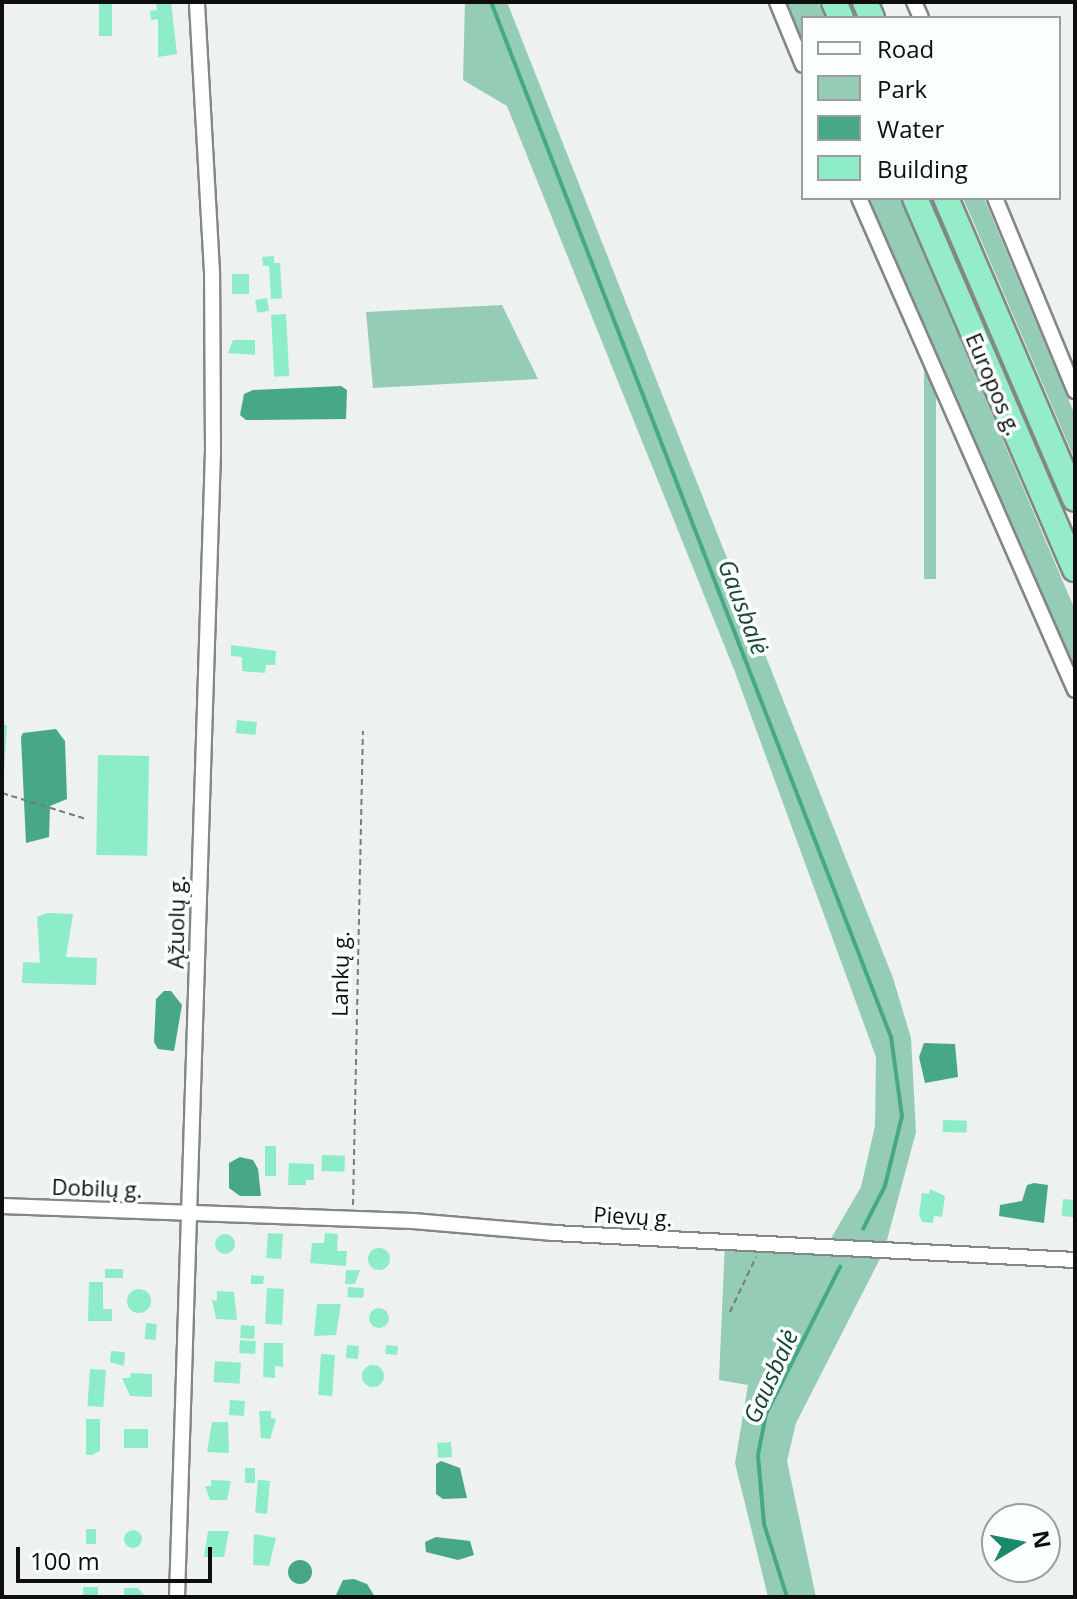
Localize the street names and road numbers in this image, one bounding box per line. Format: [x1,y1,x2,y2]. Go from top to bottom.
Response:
street label: Europos g. [961,329,1027,439]
street label: Ąžuolų g. [162,875,190,969]
street label: Lankų g. [326,931,354,1017]
street label: Dobilų g. [51,1173,143,1203]
street label: Pievų g. [593,1201,673,1231]

